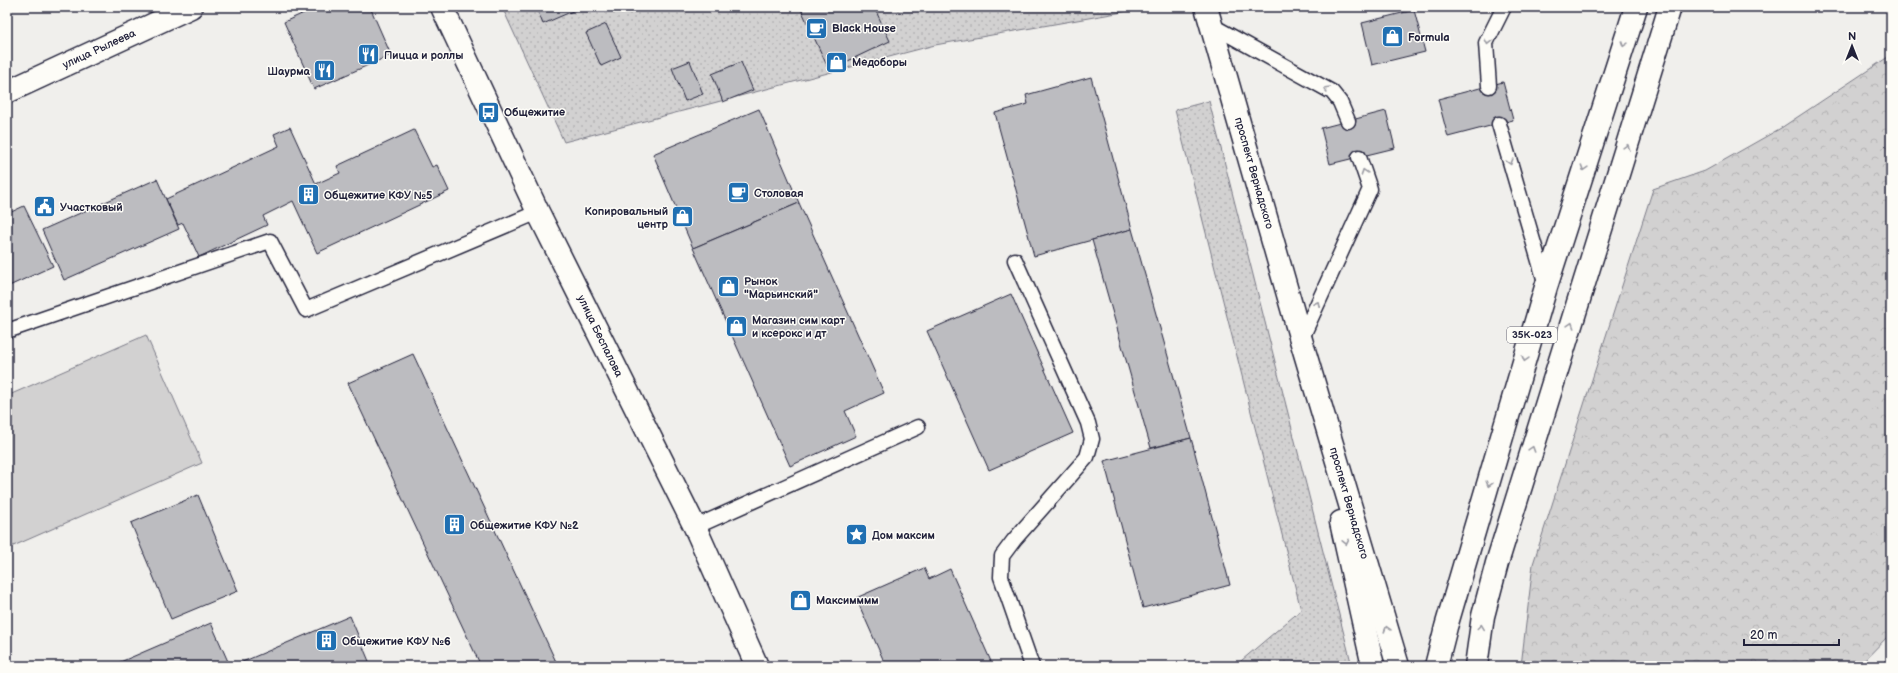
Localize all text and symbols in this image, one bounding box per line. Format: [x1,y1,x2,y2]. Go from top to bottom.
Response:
cafe icon: Black House [803,15,829,41]
place label: Black House [832,22,896,35]
shop icon: Formula [1380,24,1406,50]
street label: улица Рылеева [60,26,138,72]
north arrow [1832,26,1872,66]
text: N [1848,30,1856,43]
place label: Formula [1408,31,1450,44]
one-way arrow [1484,38,1492,45]
one-way arrow [1620,40,1629,47]
restaurant icon: Пицца и роллы [356,42,382,68]
place label: Пицца и роллы [384,49,463,62]
shop icon: Медоборы [824,49,850,75]
place label: Медоборы [852,56,907,69]
restaurant icon: Шаурма [312,58,338,84]
place label: Шаурма [267,65,311,78]
one-way arrow [1324,87,1331,94]
bus stop icon: Общежитие [476,99,502,125]
place label: Общежитие [504,106,565,119]
street label: проспект Вернадского [1232,116,1276,231]
one-way arrow [1622,144,1631,151]
one-way arrow [1505,158,1514,165]
one-way arrow [1581,164,1589,171]
one-way arrow [1361,169,1369,176]
cafe icon: Столовая [726,180,752,206]
building icon: Общежитие КФУ №5 [295,182,321,208]
place label: Столовая [754,187,804,200]
place label: Общежитие КФУ №5 [324,189,433,202]
public building icon: Участковый [31,194,57,220]
place label: Участковый [60,201,123,214]
shop icon: Копировальный центр [670,204,696,230]
place label: Копировальный центр [584,205,668,231]
shop icon: Рынок "Марьинский" [716,274,742,300]
place label: Рынок "Марьинский" [744,275,818,301]
street label: улица Беспалова [575,293,626,380]
one-way arrow [1312,301,1320,309]
shop icon: Магазин сим карт и ксерокс и дт [723,313,749,339]
place label: Магазин сим карт и ксерокс и дт [752,314,846,340]
one-way arrow [1566,321,1575,328]
road number: 35К-023 [1507,327,1557,343]
one-way arrow [1521,355,1530,362]
one-way arrow [1527,445,1536,452]
street label: проспект Вернадского [1327,446,1371,561]
one-way arrow [1485,480,1494,487]
building icon: Общежитие КФУ №2 [441,512,467,538]
place label: Общежитие КФУ №2 [470,519,579,532]
place icon: Дом максим [843,522,869,548]
place label: Дом максим [872,529,935,542]
one-way arrow [1341,539,1349,545]
shop icon: Максимммм [788,587,814,613]
place label: Максимммм [816,594,879,607]
scale bar [1744,621,1839,647]
one-way arrow [1476,624,1485,630]
one-way arrow [1383,625,1392,632]
building icon: Общежитие КФУ №6 [313,628,339,654]
text: 20 m [1750,628,1777,643]
place label: Общежитие КФУ №6 [342,635,451,648]

